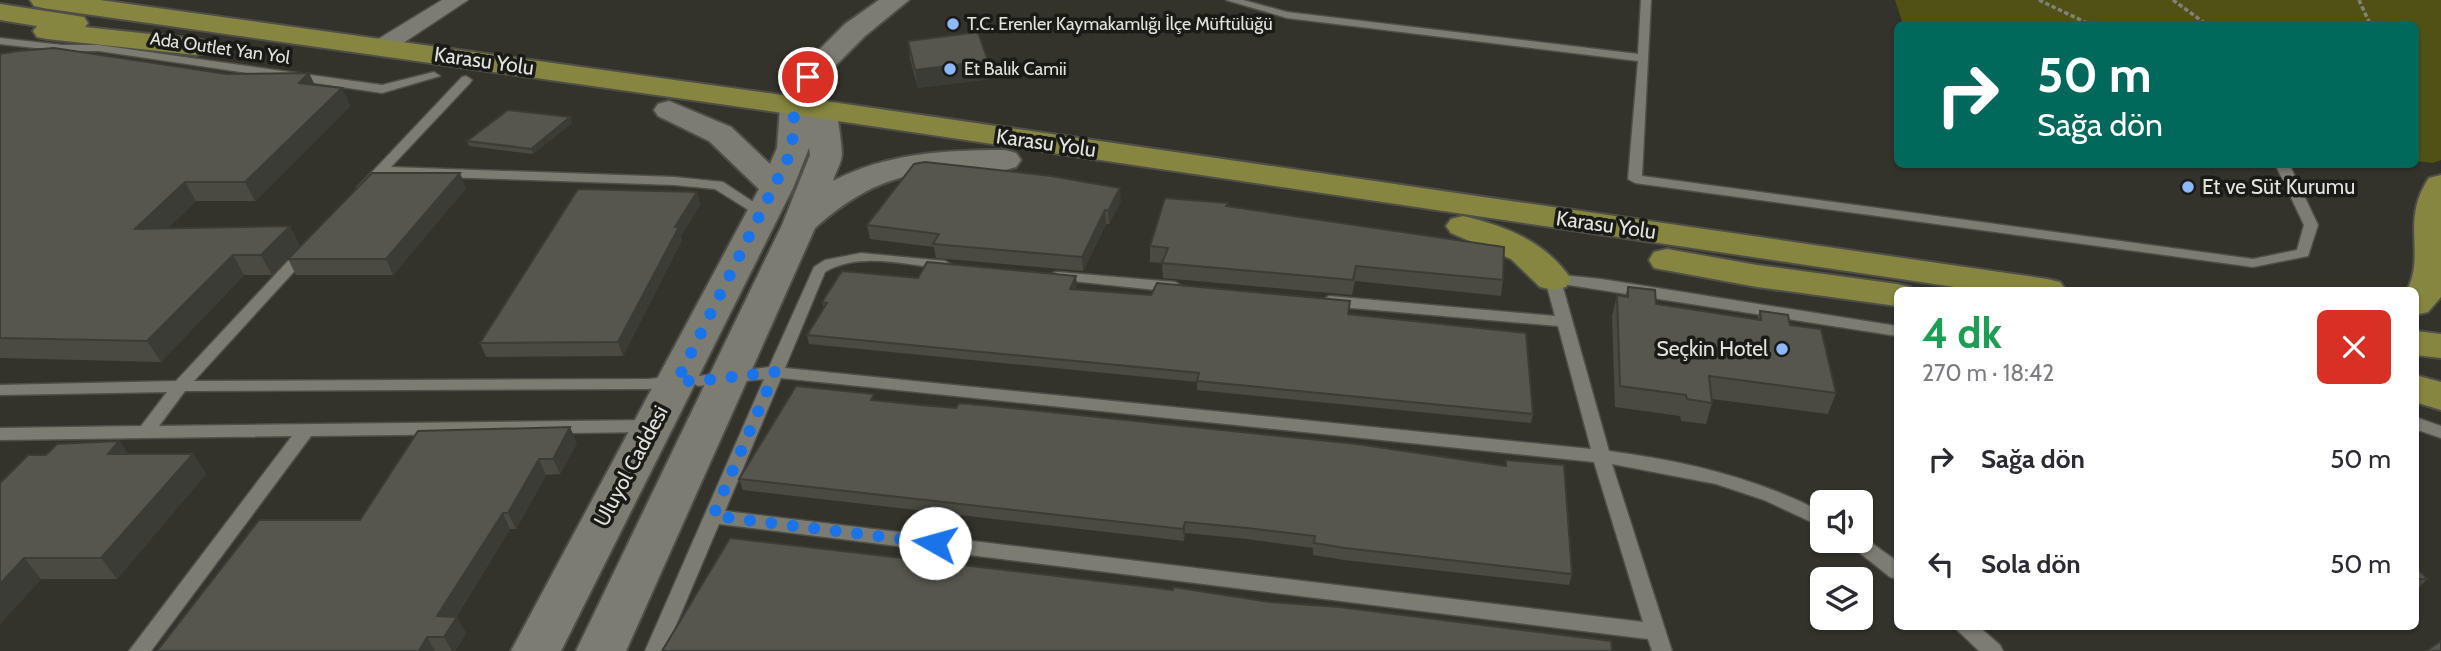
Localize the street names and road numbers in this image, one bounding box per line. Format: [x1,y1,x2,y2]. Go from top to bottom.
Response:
street label: Ada Outlet Yan Yol [149,27,292,69]
street label: Karasu Yolu [433,41,536,80]
street label: Karasu Yolu [995,123,1098,162]
street label: Karasu Yolu [1555,205,1658,244]
street label: Uluyol Caddesi [588,401,673,530]

